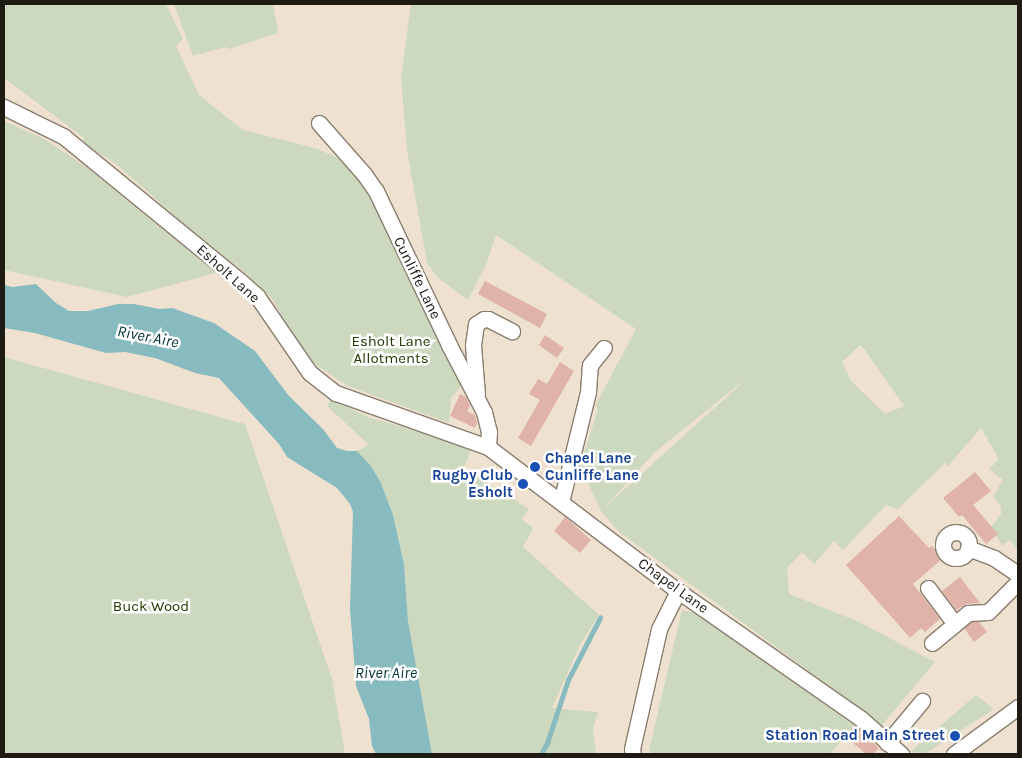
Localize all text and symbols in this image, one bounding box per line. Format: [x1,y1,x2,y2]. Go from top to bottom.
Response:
street label: Cunliffe Lane [389,234,445,322]
street label: Esholt Lane [193,241,263,307]
water label: River Aire [116,322,180,352]
park label: Esholt Lane Allotments [352,332,430,367]
place label: Chapel Lane Cunliffe Lane [545,449,639,484]
marker: Chapel Lane Cunliffe Lane [529,461,541,473]
place label: Rugby Club Esholt [432,466,513,501]
marker: Rugby Club Esholt [517,478,529,490]
street label: Chapel Lane [634,554,712,618]
park label: Buck Wood [113,598,189,616]
water label: River Aire [355,663,417,683]
place label: Station Road Main Street [765,727,945,745]
marker: Station Road Main Street [949,730,961,742]

